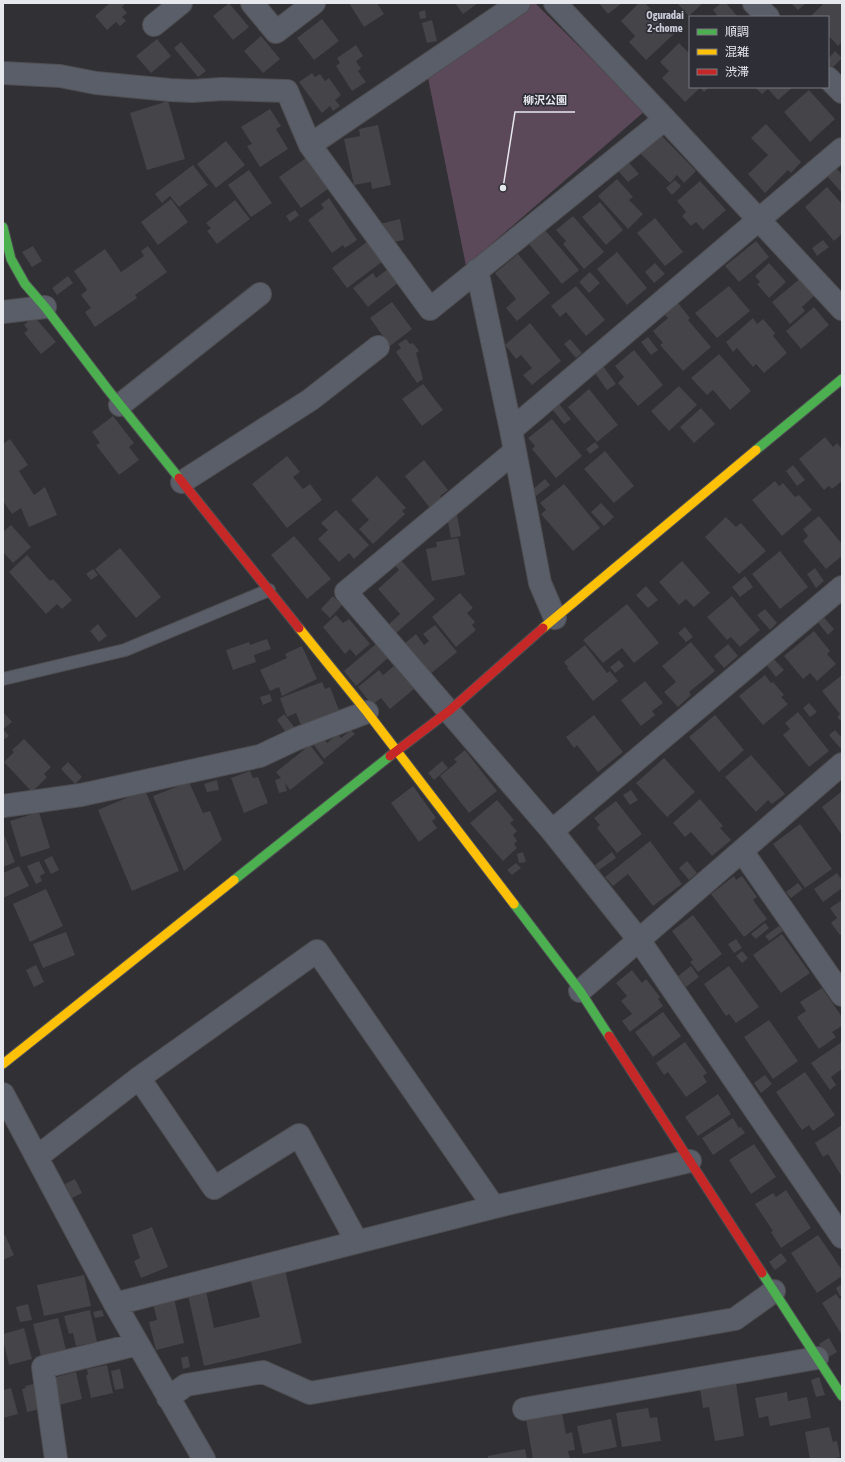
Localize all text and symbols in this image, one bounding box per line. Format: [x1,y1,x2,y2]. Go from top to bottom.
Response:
district label: Oguradai 2-chome [646,9,684,34]
legend [689,16,829,88]
text: 順調 [725,25,749,39]
text: 混雑 [725,45,749,59]
text: 渋滞 [725,65,749,79]
callout: 柳沢公園 [515,89,575,112]
text: 柳沢公園 [523,94,567,106]

